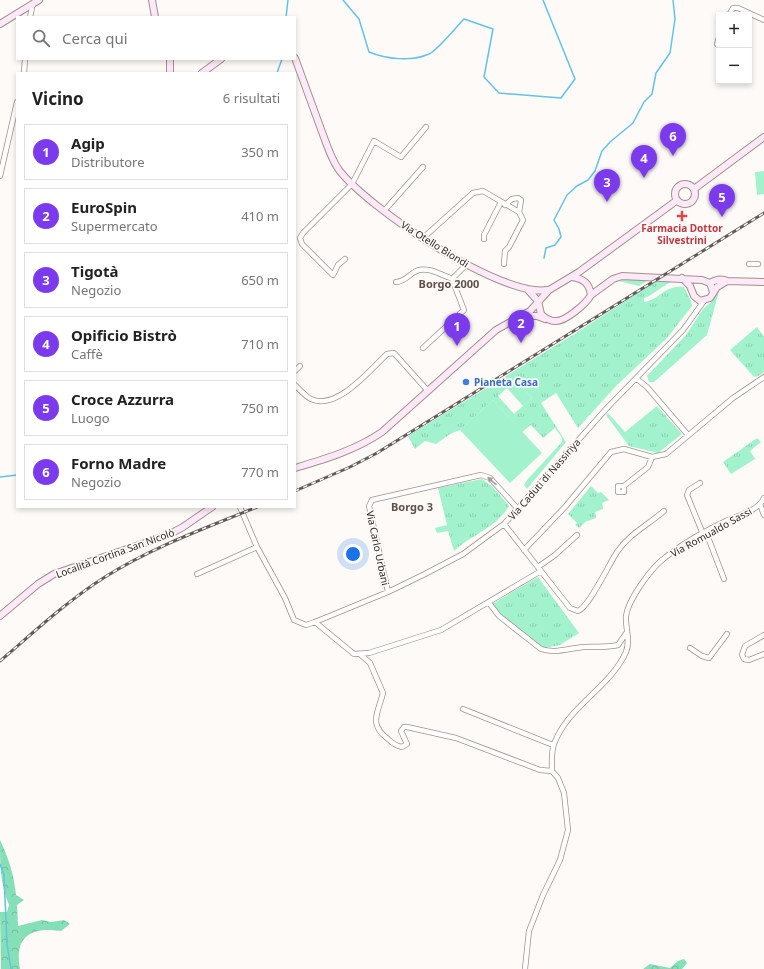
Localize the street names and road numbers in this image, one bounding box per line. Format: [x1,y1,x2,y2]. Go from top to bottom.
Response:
street label: Via Otello Biondi [398,217,472,271]
street label: Via Caduti di Nassiriya [505,435,583,523]
street label: Via Romualdo Sassi [668,504,754,560]
street label: Via Carlo Urbani [363,509,393,587]
street label: Località Cortina San Nicolò [54,525,176,581]

